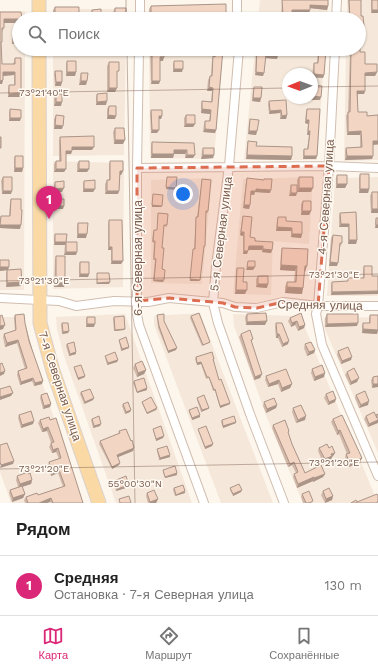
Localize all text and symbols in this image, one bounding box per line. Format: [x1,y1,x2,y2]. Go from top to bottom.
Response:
search box [12,12,366,56]
icon: search [26,23,48,45]
text: Поиск [58,25,100,43]
north arrow [282,68,318,104]
text: 73°21'40"E [19,87,69,98]
street label: 4-я Северная улица [315,138,337,255]
street label: 5-я Северная улица [207,176,235,292]
your location [173,184,193,204]
pin: 1 [36,186,62,219]
street label: 6-я Северная улица [131,200,145,316]
text: 73°21'30"E [309,269,359,280]
text: 73°21'30"E [19,275,69,286]
street label: Средняя улица [277,297,363,313]
street label: 7-я Северная улица [36,329,84,443]
text: 73°21'20"E [309,457,359,468]
text: 73°21'20"E [19,463,69,474]
text: 55°00'30"N [108,478,162,489]
text: Рядом [16,519,71,539]
text: Средняя [54,569,118,587]
text: 1 [26,578,32,593]
text: 130 m [324,578,362,593]
text: Остановка · 7-я Северная улица [54,587,254,602]
tab: Карта [39,625,68,662]
tab: Маршрут [145,625,192,662]
tab: Сохранённые [269,625,339,662]

